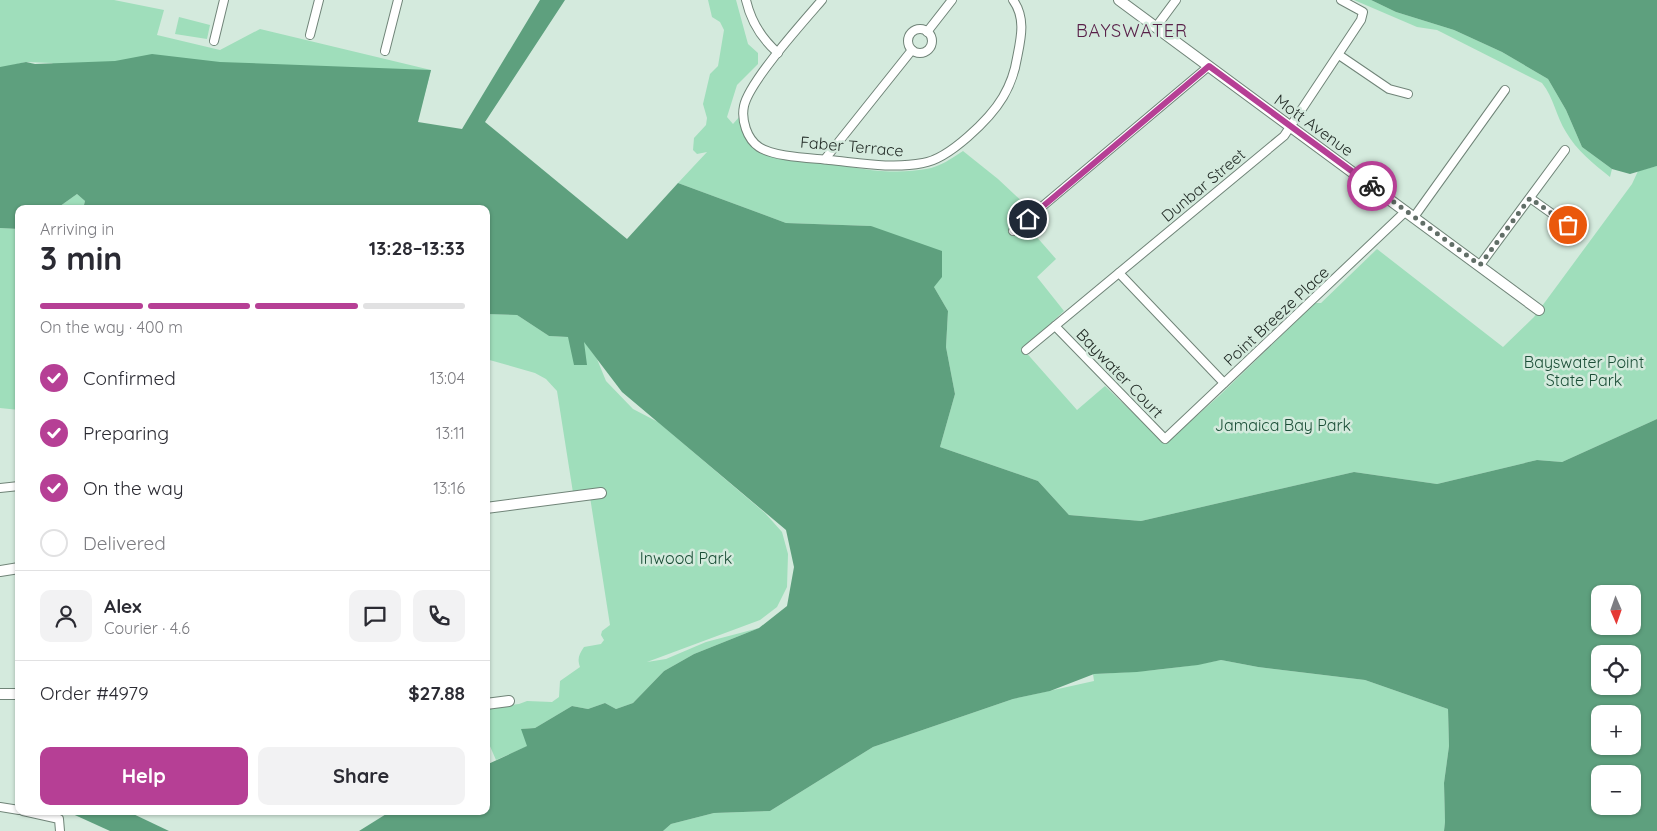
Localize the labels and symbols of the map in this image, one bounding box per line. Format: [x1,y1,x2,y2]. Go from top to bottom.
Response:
district label: BAYSWATER [1076,19,1188,42]
street label: Mott Avenue [1271,90,1357,160]
street label: Faber Terrace [800,132,904,160]
street label: Dunbar Street [1157,144,1249,226]
courier [1347,161,1397,211]
pin [1007,198,1049,240]
pin [1547,204,1589,246]
street label: Point Breeze Place [1219,262,1333,370]
street label: Baywater Court [1072,324,1168,422]
park label: Bayswater Point State Park [1524,352,1644,390]
park label: Jamaica Bay Park [1215,415,1351,435]
park label: Inwood Park [640,548,732,568]
north arrow [1591,585,1641,635]

